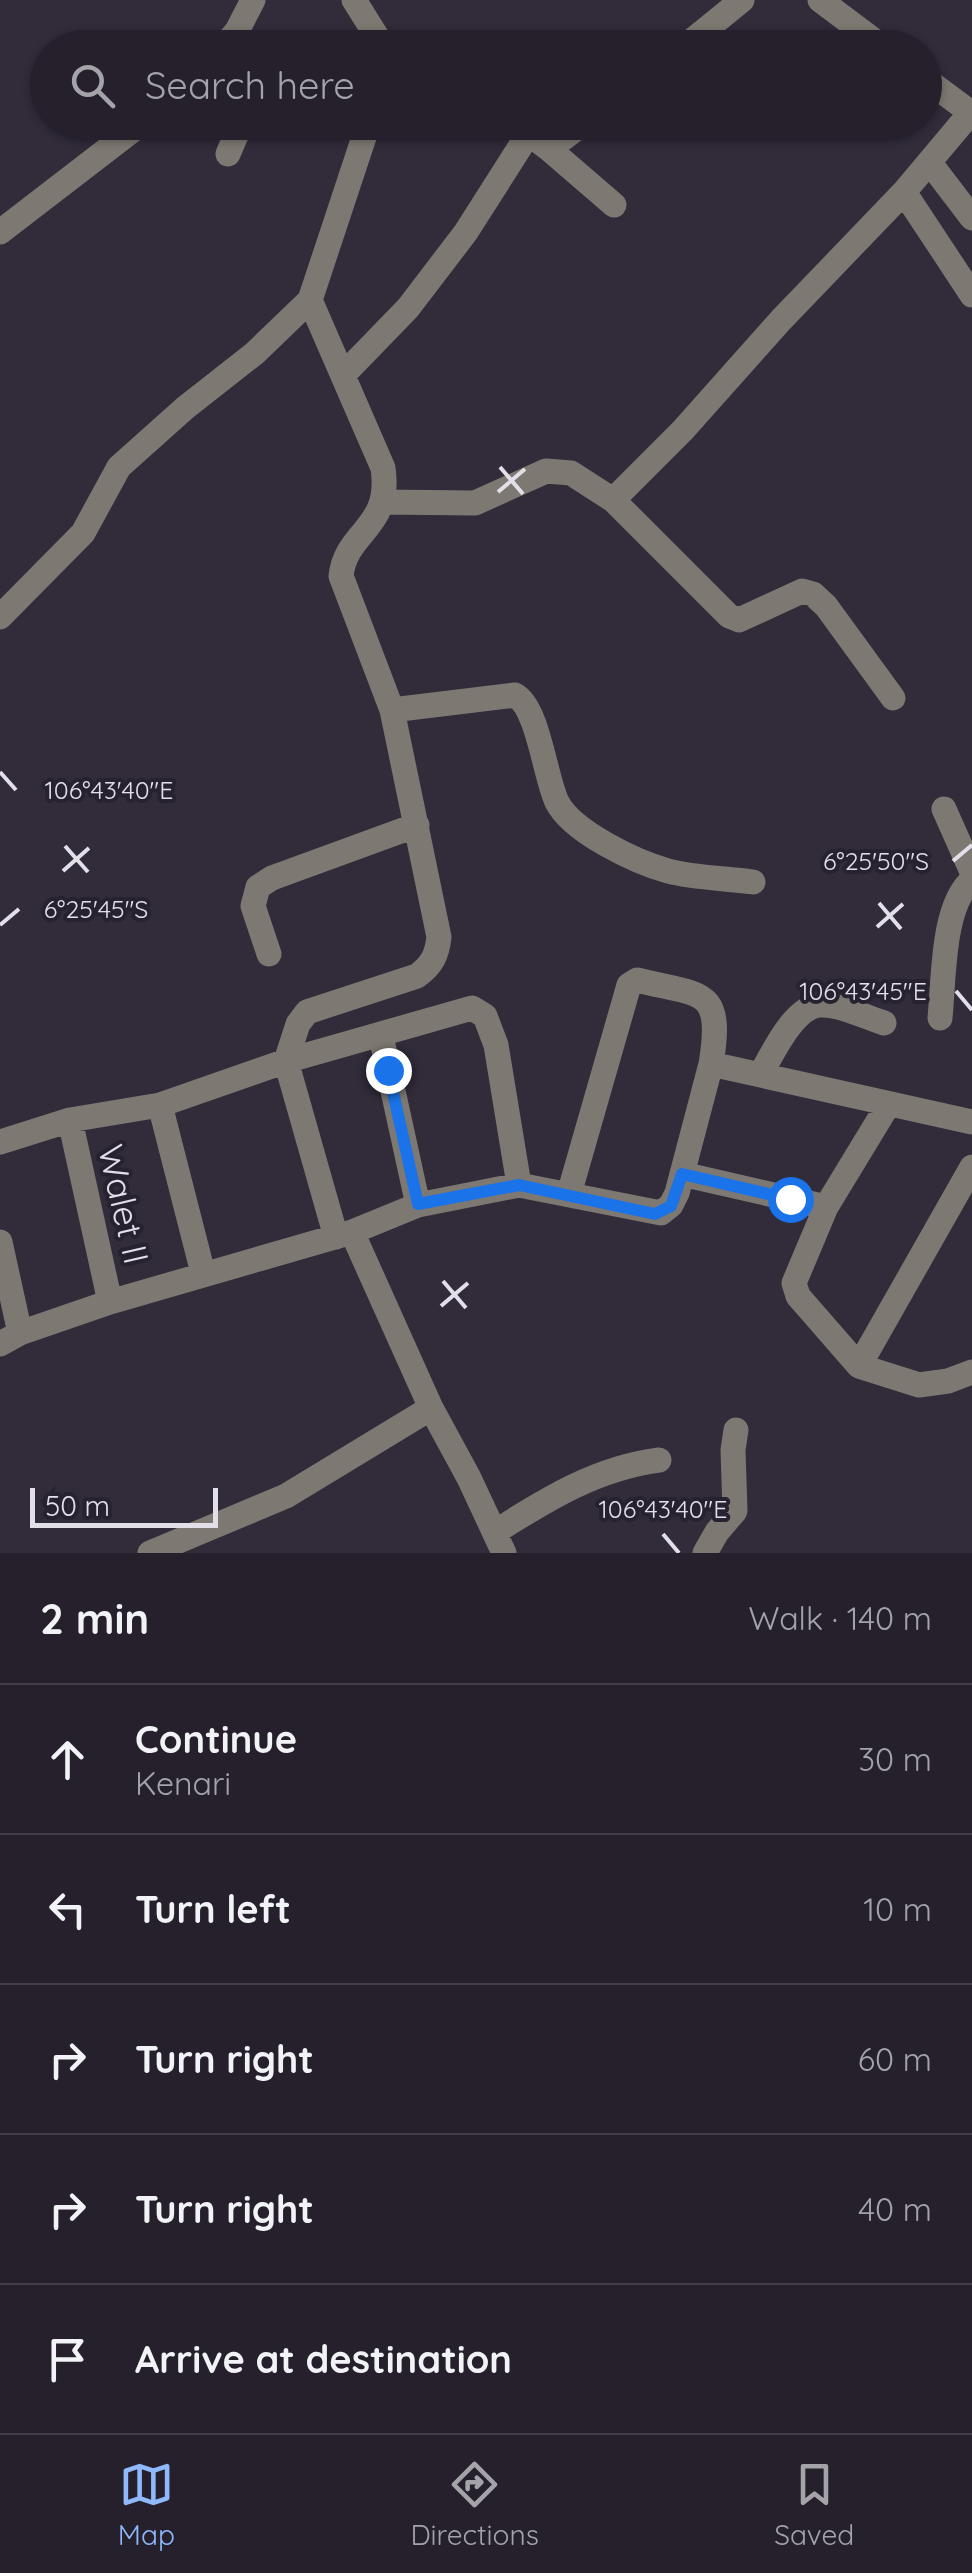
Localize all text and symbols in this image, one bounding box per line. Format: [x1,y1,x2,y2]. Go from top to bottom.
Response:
search box [30,30,942,140]
icon: search [65,58,120,113]
text: Search here [145,61,355,109]
text: 106°43'40"E [45,774,173,805]
text: 6°25'50"S [823,845,929,876]
text: 6°25'45"S [44,893,148,924]
text: 106°43'45"E [799,975,927,1006]
route end [366,1048,412,1094]
street label: Walet II [89,1140,159,1268]
route start [768,1177,814,1223]
scale bar [30,1483,218,1528]
text: 50 m [45,1488,110,1523]
text: 106°43'40"E [599,1493,727,1524]
text: 2 min [40,1592,149,1645]
text: Walk · 140 m [749,1598,932,1638]
text: Continue [135,1715,297,1763]
icon: ahead [40,1732,95,1787]
text: 30 m [858,1739,932,1779]
text: Kenari [135,1763,231,1803]
icon: left [40,1882,95,1937]
text: Turn left [135,1885,291,1933]
text: 10 m [863,1889,932,1929]
icon: right [40,2032,95,2087]
text: Turn right [135,2035,314,2083]
text: 60 m [858,2039,932,2079]
icon: right [40,2182,95,2237]
text: Turn right [135,2185,314,2233]
text: 40 m [858,2189,932,2229]
icon: arrive [40,2332,95,2387]
text: Arrive at destination [135,2335,512,2383]
tab: Map [118,2457,175,2552]
tab: Directions [410,2457,539,2552]
tab: Saved [774,2457,854,2552]

